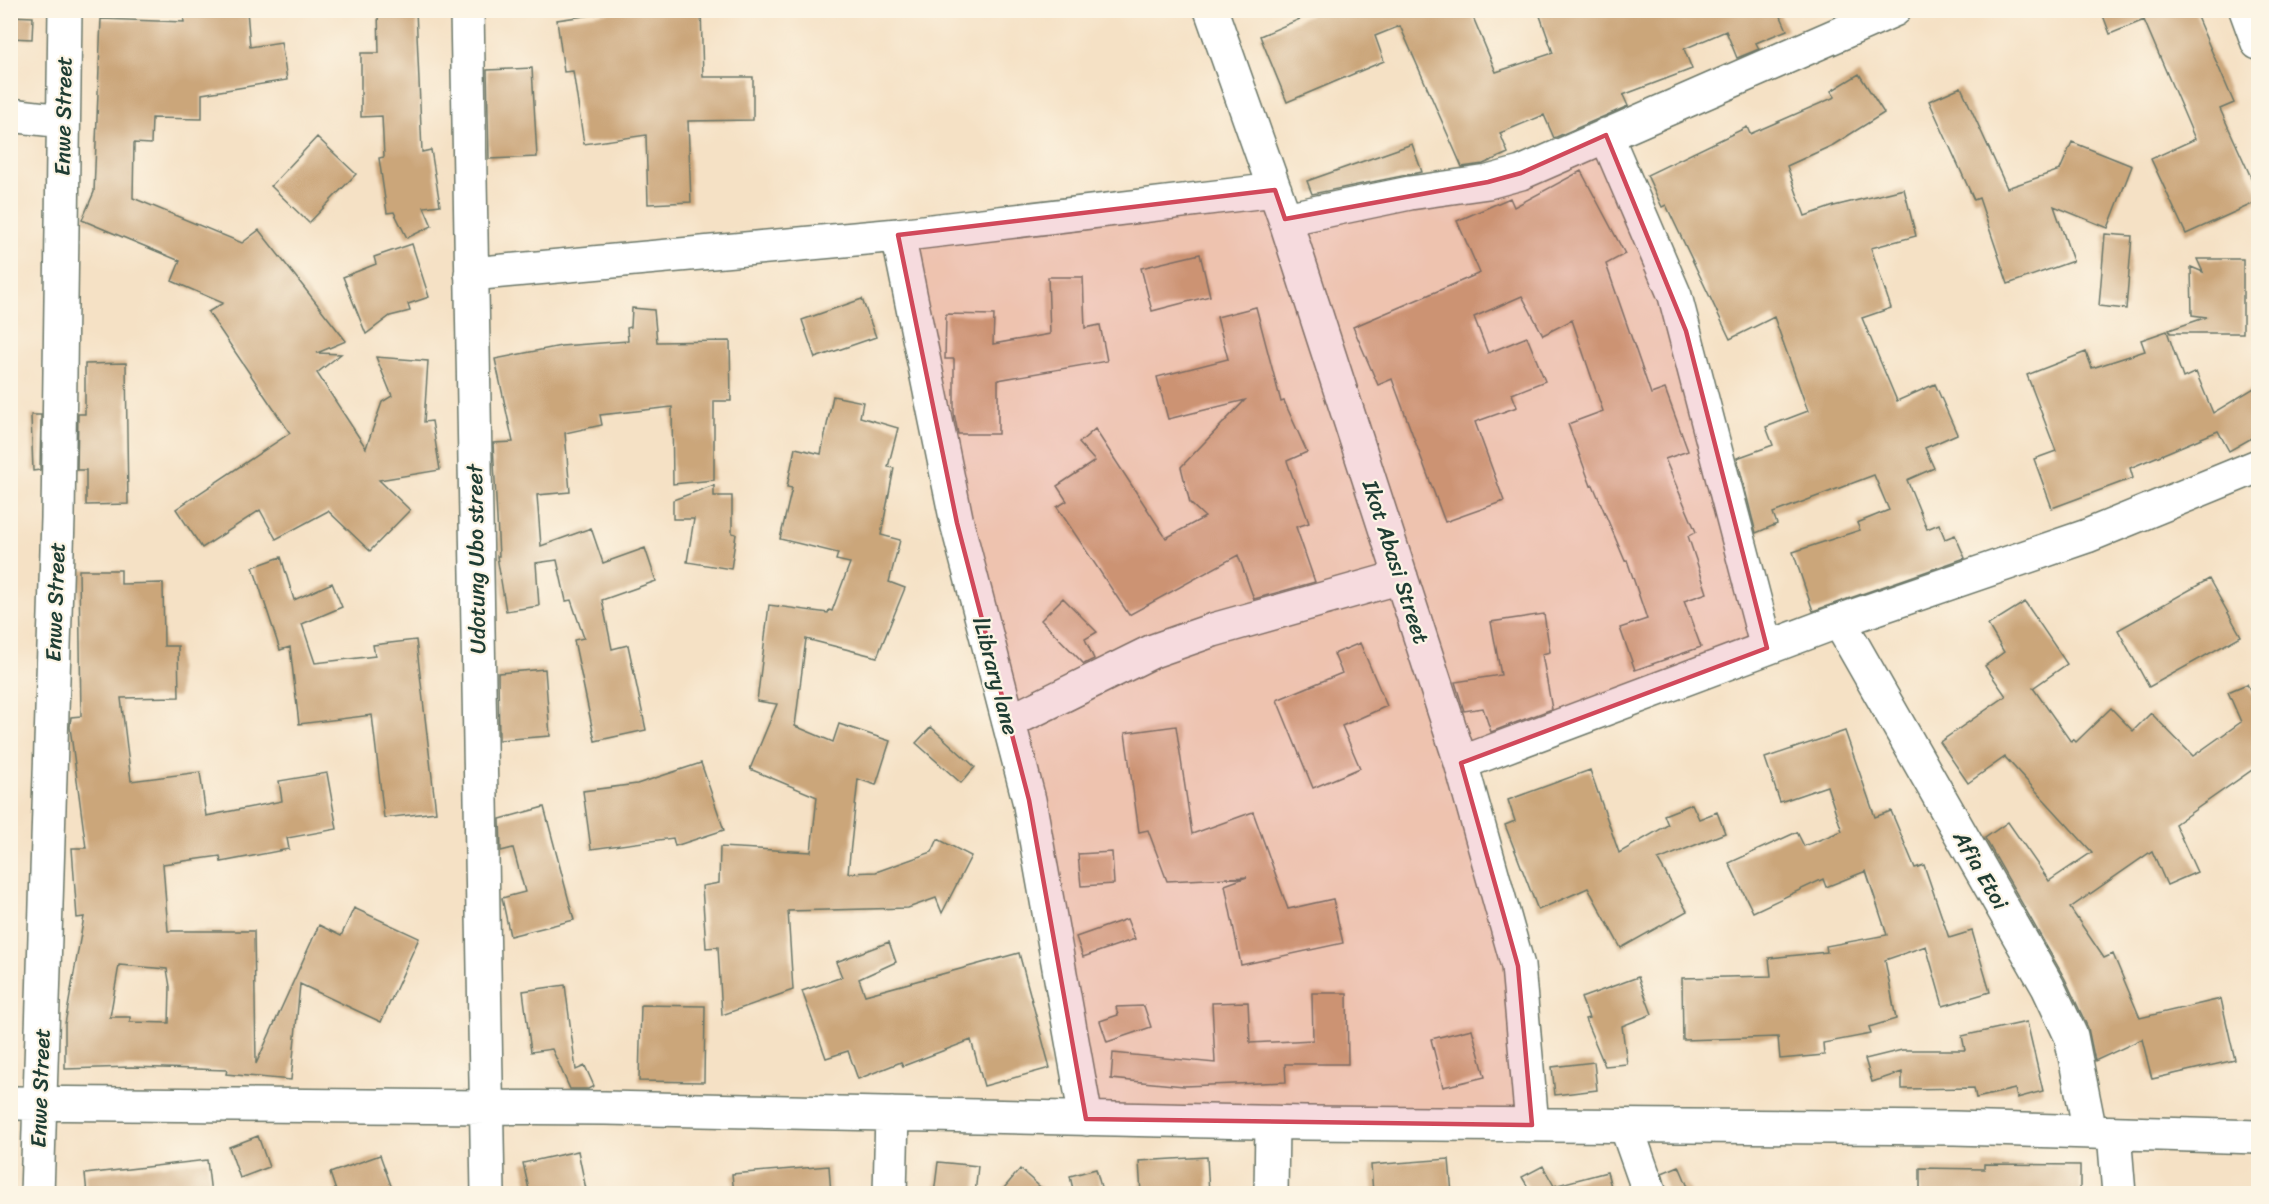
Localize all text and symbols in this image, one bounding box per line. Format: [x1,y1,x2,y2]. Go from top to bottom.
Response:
street label: Enwe Street [42,56,84,176]
street label: Udotung Ubo street [455,463,497,654]
street label: Ikot Abasi Street [1351,474,1441,650]
street label: Enwe Street [33,541,77,662]
street label: lLibrary lane [962,613,1030,739]
street label: Afia Etoi [1942,822,2020,918]
street label: Enwe Street [18,1027,62,1148]

